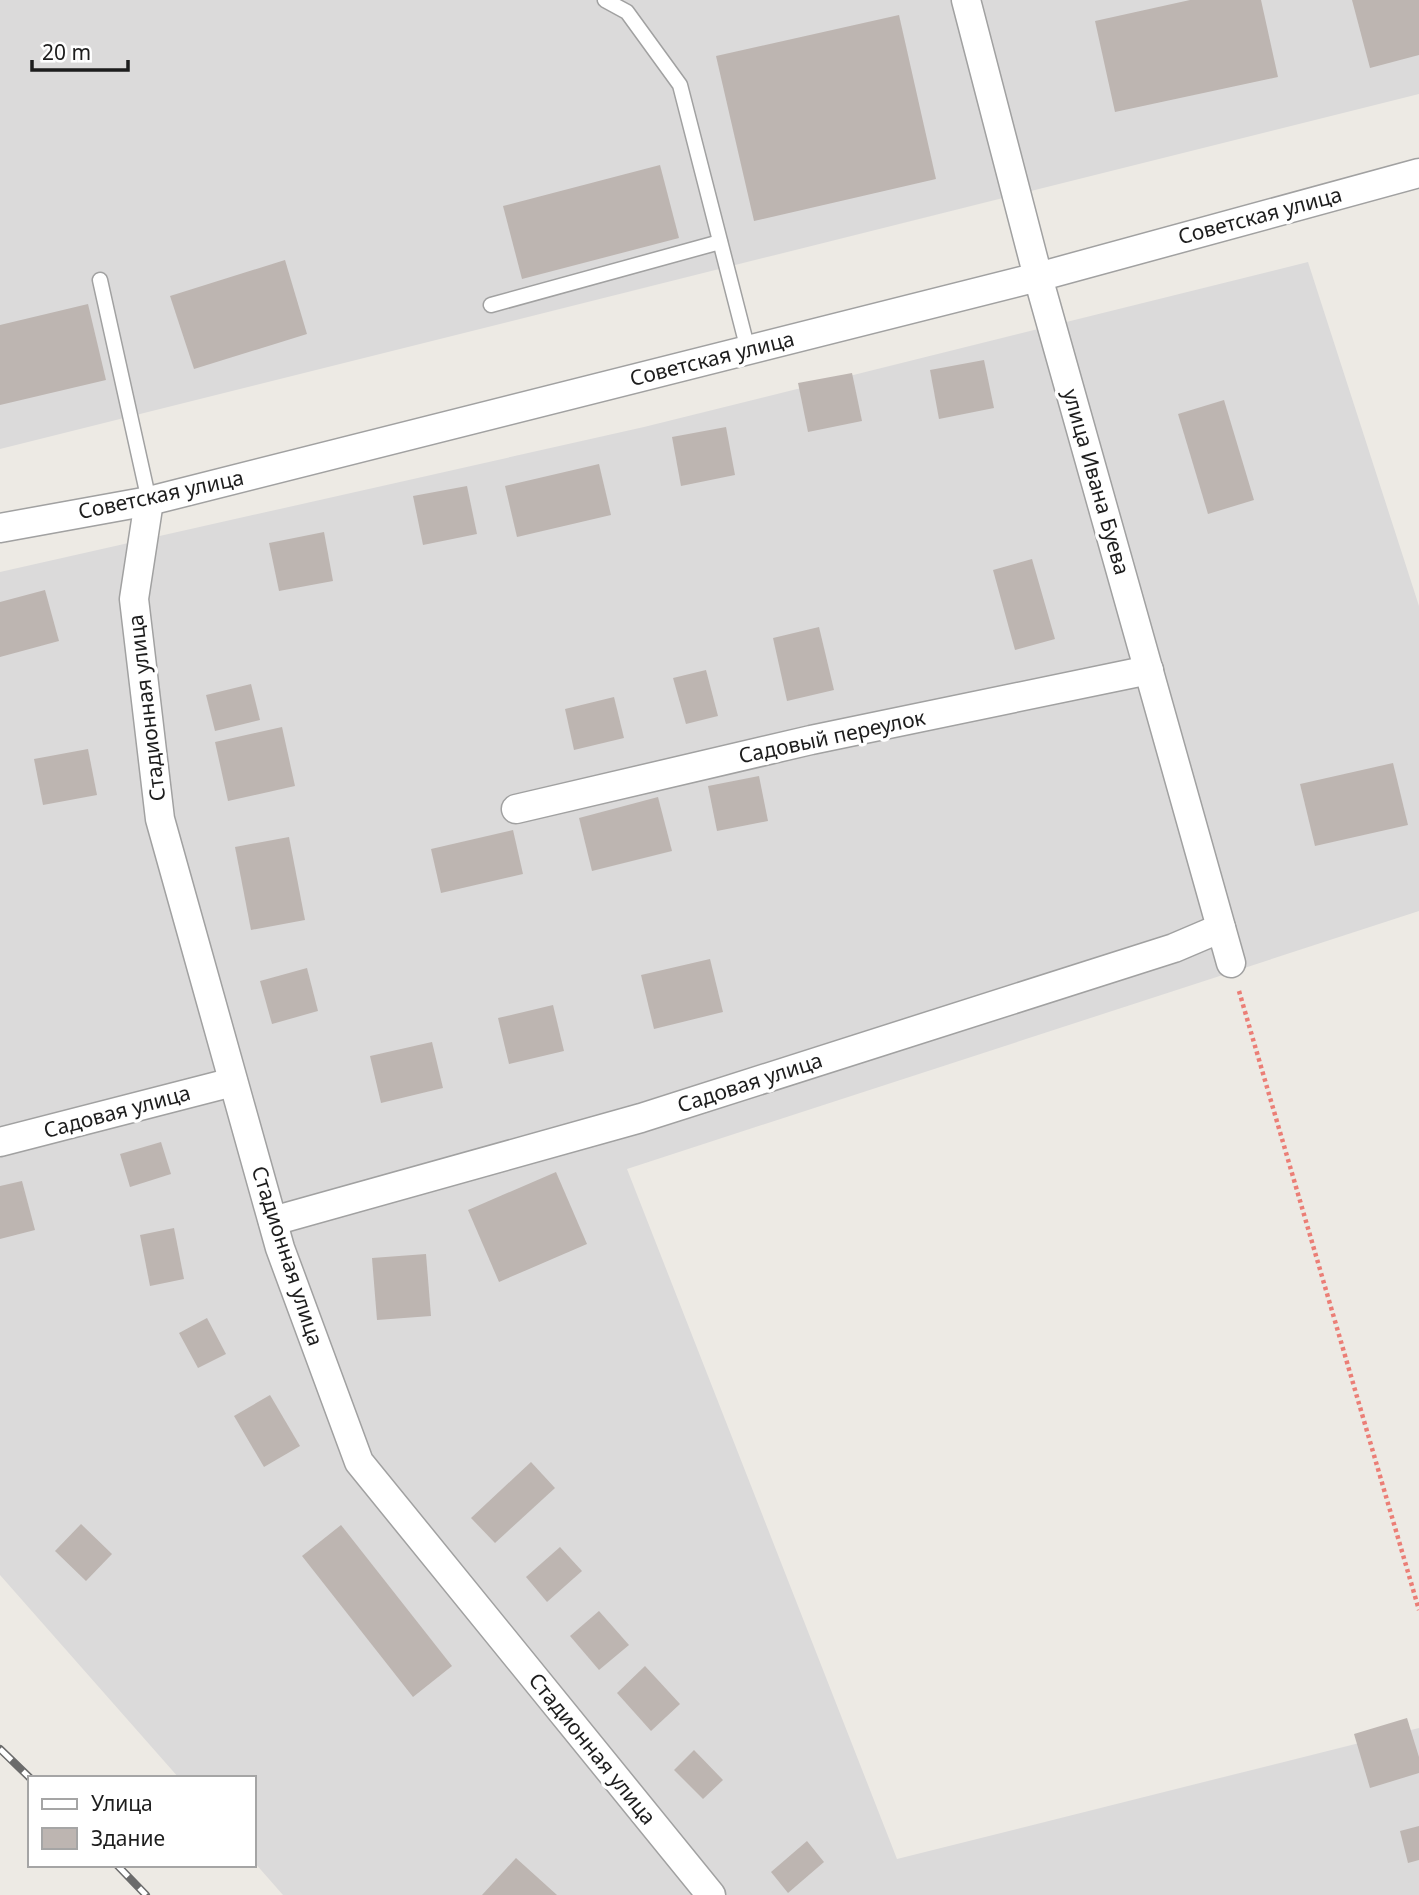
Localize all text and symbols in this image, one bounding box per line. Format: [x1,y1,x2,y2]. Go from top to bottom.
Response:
scale bar [32,28,128,72]
text: 20 m [42,38,91,66]
street label: Советская улица [1175,180,1345,250]
street label: Советская улица [627,324,797,392]
street label: улица Ивана Буева [1057,385,1137,578]
street label: Советская улица [75,463,246,525]
street label: Стадионная улица [121,613,171,803]
street label: Садовый переулок [736,703,928,769]
street label: Садовая улица [674,1045,826,1119]
street label: Садовая улица [40,1078,193,1144]
street label: Стадионная улица [246,1162,330,1349]
street label: Стадионная улица [523,1667,663,1830]
legend [28,1776,256,1867]
text: Улица [91,1789,153,1817]
text: Здание [91,1824,165,1852]

